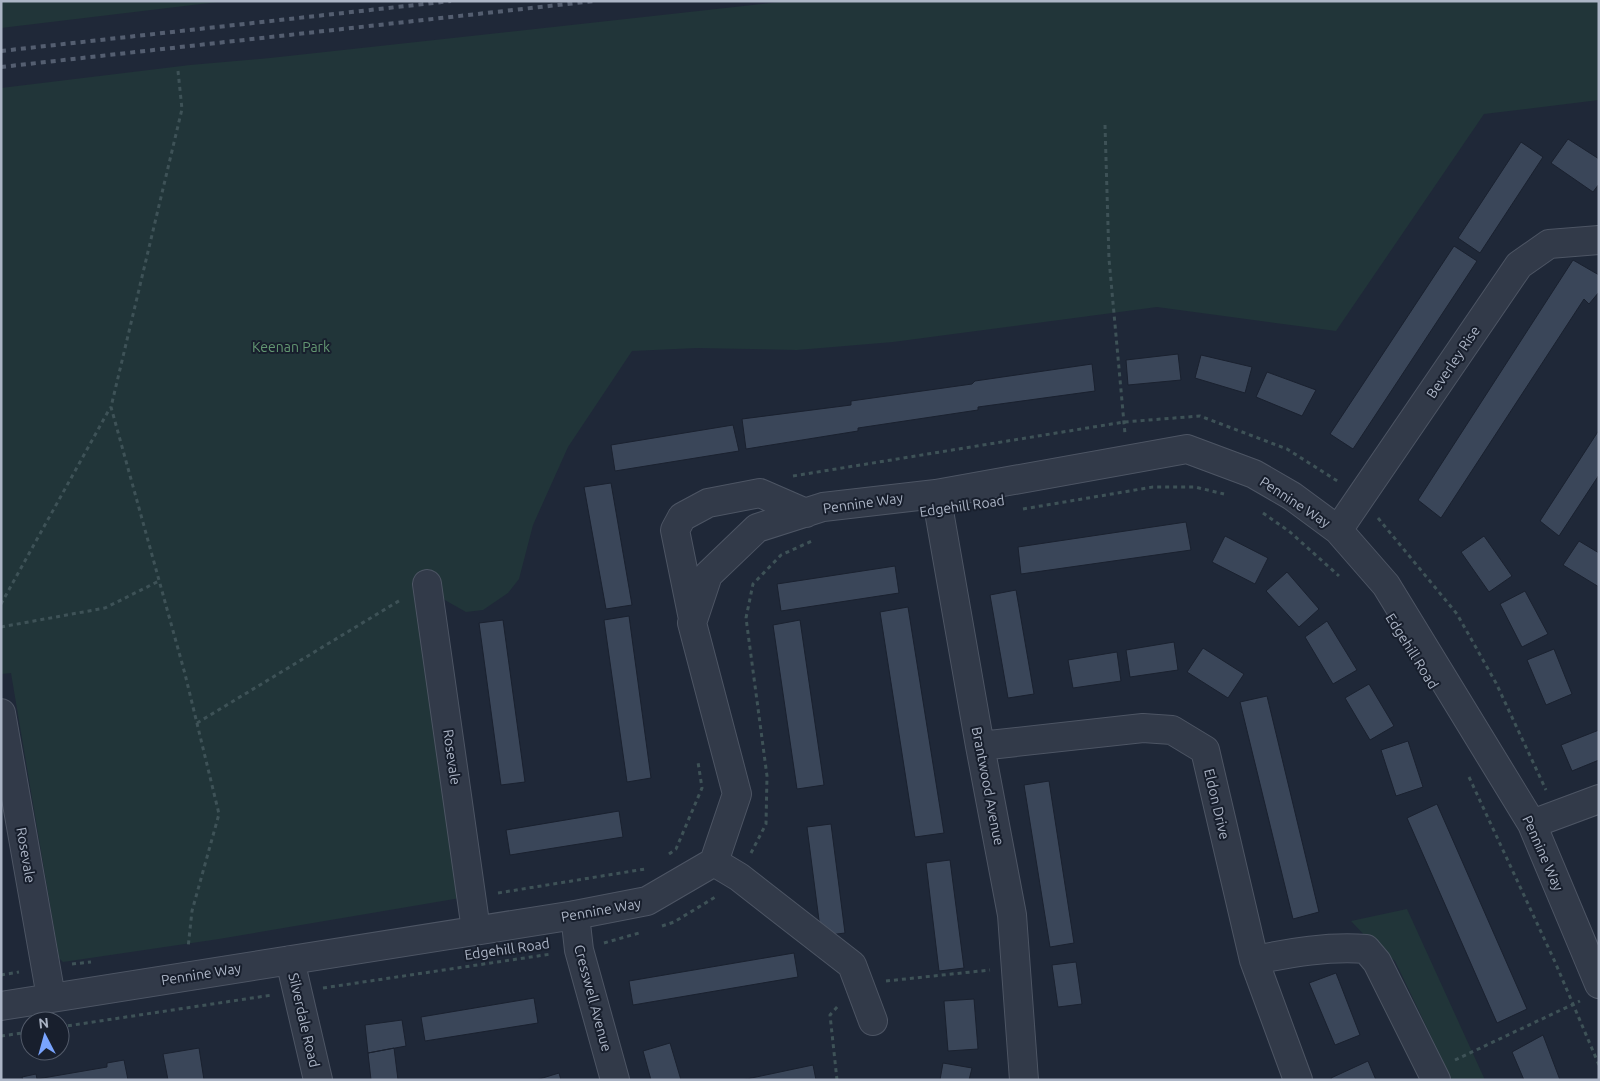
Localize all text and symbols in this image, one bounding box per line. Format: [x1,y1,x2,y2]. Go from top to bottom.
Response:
street label: Beverley Rise [1423,323,1483,401]
park label: Keenan Park [252,339,330,355]
street label: Pennine Way [1257,473,1333,531]
street label: Pennine Way [822,489,904,517]
street label: Edgehill Road [918,492,1006,520]
street label: Edgehill Road [1382,610,1442,692]
street label: Brantwood Avenue [969,725,1007,847]
street label: Rosevale [440,728,464,786]
street label: Eldon Drive [1201,767,1233,841]
street label: Pennine Way [1519,813,1567,893]
street label: Rosevale [13,826,39,884]
street label: Pennine Way [560,895,642,925]
street label: Edgehill Road [463,935,551,963]
street label: Cresswell Avenue [571,943,615,1053]
street label: Pennine Way [160,960,242,988]
street label: Silverdale Road [285,971,323,1069]
north arrow [20,1011,70,1061]
text: N [38,1015,50,1032]

